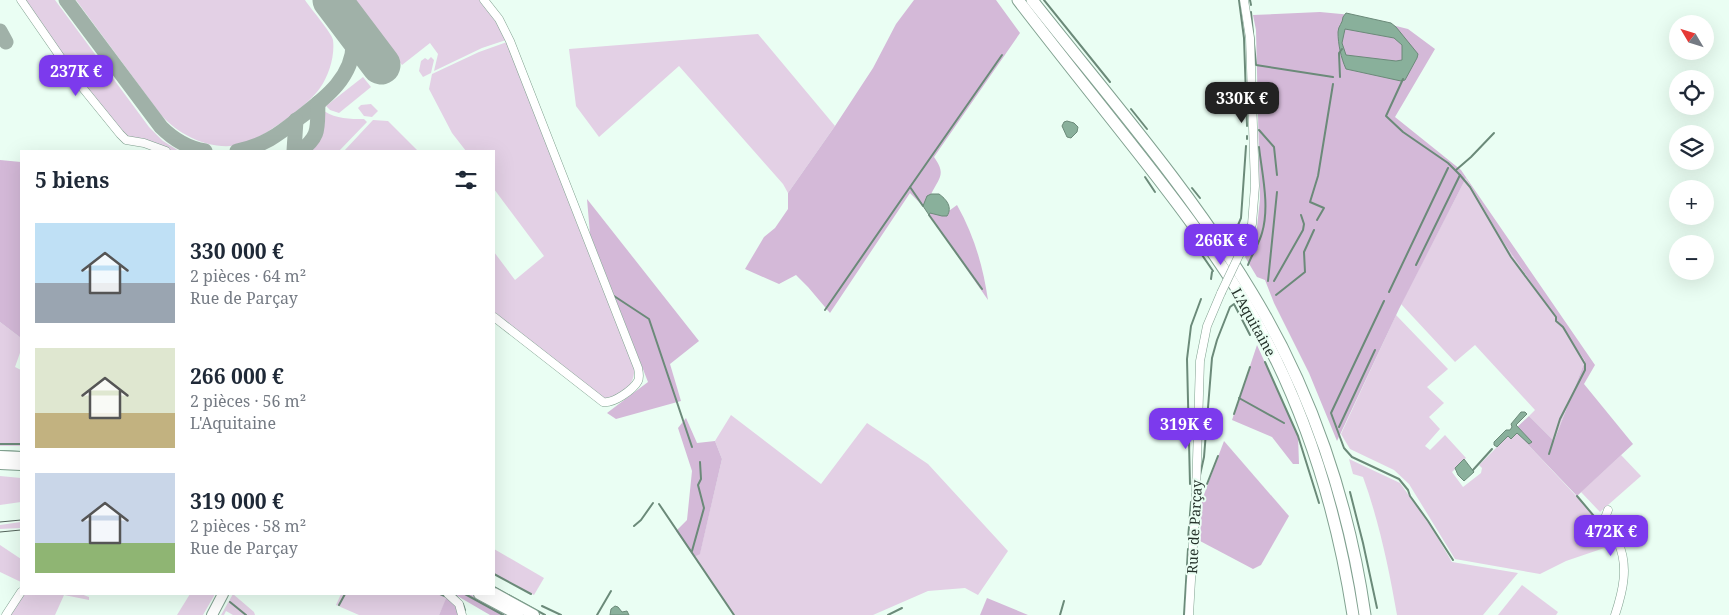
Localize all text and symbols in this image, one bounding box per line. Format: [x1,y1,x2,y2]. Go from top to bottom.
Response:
north arrow [1669,15,1714,60]
map controls [1669,15,1714,280]
pin: 237K € [35,54,117,97]
text: 237K € [50,60,102,82]
button: locate [1669,70,1714,115]
pin: 330K € [1201,82,1283,124]
text: 330K € [1216,87,1268,109]
button: layers [1669,125,1714,170]
text: 5 biens [35,166,109,194]
icon: filters [452,166,480,194]
button: + [1669,180,1714,225]
pin: 266K € [1180,224,1262,266]
text: 266K € [1195,229,1247,251]
button: − [1669,235,1714,280]
text: 330 000 € [190,237,284,265]
icon: home [75,243,135,303]
text: 2 pièces · 64 m² [190,265,306,287]
street label: L'Aquitaine [1227,285,1281,359]
text: Rue de Parçay [190,287,298,309]
text: 266 000 € [190,362,284,390]
icon: home [75,368,135,428]
text: 2 pièces · 56 m² [190,390,306,412]
pin: 319K € [1145,408,1227,450]
text: L'Aquitaine [190,412,276,434]
text: 319K € [1160,413,1212,435]
street label: Rue de Parçay [1182,479,1206,575]
text: 319 000 € [190,487,284,515]
icon: home [75,493,135,553]
pin: 472K € [1570,514,1652,557]
text: 2 pièces · 58 m² [190,515,306,537]
text: 472K € [1585,520,1637,542]
text: Rue de Parçay [190,537,298,559]

